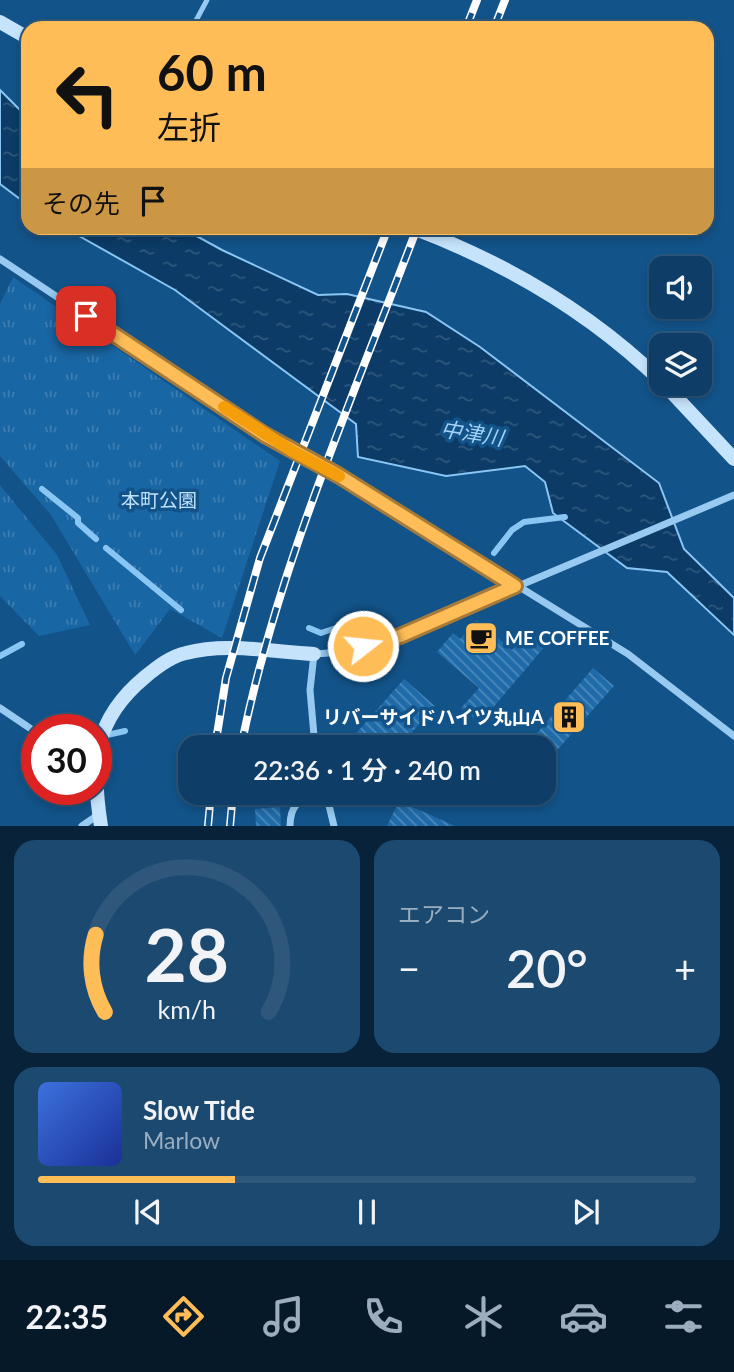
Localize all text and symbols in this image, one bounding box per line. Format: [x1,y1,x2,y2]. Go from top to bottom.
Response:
text: 60 m [157,43,267,101]
icon: left [42,49,133,140]
text: 左折 [157,107,221,146]
icon: arrive [134,182,172,220]
text: その先 [42,187,120,219]
map controls [649,256,712,396]
button: sound [649,256,712,319]
pin [56,286,116,346]
icon: arrive [67,297,105,335]
button: layers [649,333,712,396]
water label: 中津川 [439,415,507,450]
park label: 本町公園 [121,488,197,511]
position arrow [326,609,400,683]
cafe icon: ME COFFEE [462,619,500,657]
place label: ME COFFEE [505,626,610,649]
building icon: リバーサイドハイツ丸山A [550,698,588,736]
place label: リバーサイドハイツ丸山A [323,705,545,728]
speed limit sign: 30 [21,714,112,805]
text: 22:36 · 1 分 · 240 m [253,754,481,786]
text: エアコン [398,900,490,928]
text: 28 [145,911,229,999]
text: 20° [506,937,588,999]
text: − [398,945,420,991]
text: + [674,945,696,991]
text: km/h [158,994,216,1024]
text: Slow Tide [143,1094,255,1126]
text: Marlow [143,1126,220,1154]
icon: previous [129,1193,167,1231]
icon: pause [348,1193,386,1231]
icon: next [567,1193,605,1231]
icon: directions [159,1292,208,1341]
icon: music [259,1292,308,1341]
icon: phone [359,1292,408,1341]
icon: climate [459,1292,508,1341]
icon: car [559,1292,608,1341]
icon: filters [659,1292,708,1341]
text: 22:35 [26,1297,108,1336]

